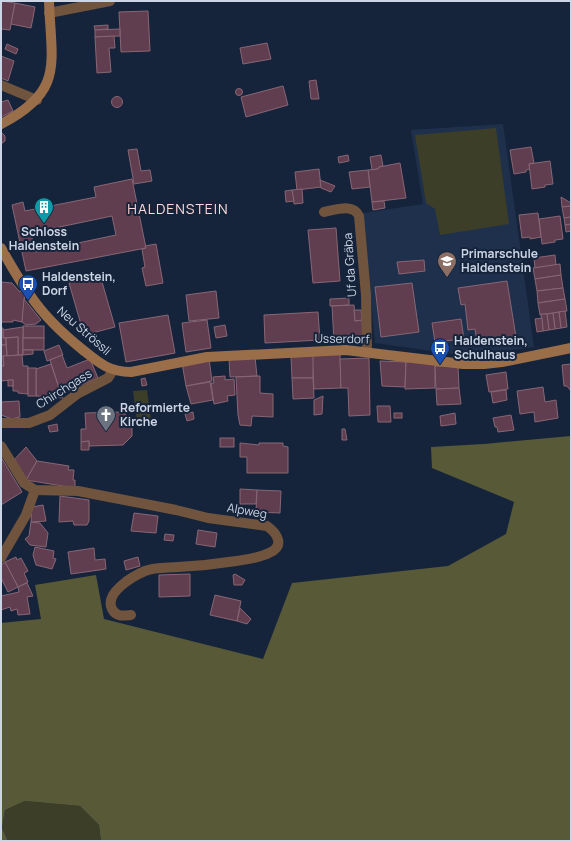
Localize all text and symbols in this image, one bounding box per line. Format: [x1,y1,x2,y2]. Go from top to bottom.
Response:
building icon: Schloss Haldenstein [33,196,55,224]
district label: HALDENSTEIN [127,199,229,218]
place label: Schloss Haldenstein [9,223,79,254]
street label: Uf da Gräba [339,232,360,298]
place label: Primarschule Haldenstein [461,245,538,276]
school or university icon: Primarschule Haldenstein [436,250,458,278]
place label: Haldenstein, Dorf [42,268,116,299]
bus stop icon: Haldenstein, Dorf [17,273,39,301]
street label: Neu Strössli [54,302,115,359]
street label: Usserdorf [314,330,370,347]
place label: Haldenstein, Schulhaus [454,332,528,363]
bus stop icon: Haldenstein, Schulhaus [429,337,451,365]
street label: Chirchgass [33,365,95,412]
place label: Reformierte Kirche [120,399,190,430]
church icon: Reformierte Kirche [95,404,117,432]
street label: Alpweg [226,499,268,522]

